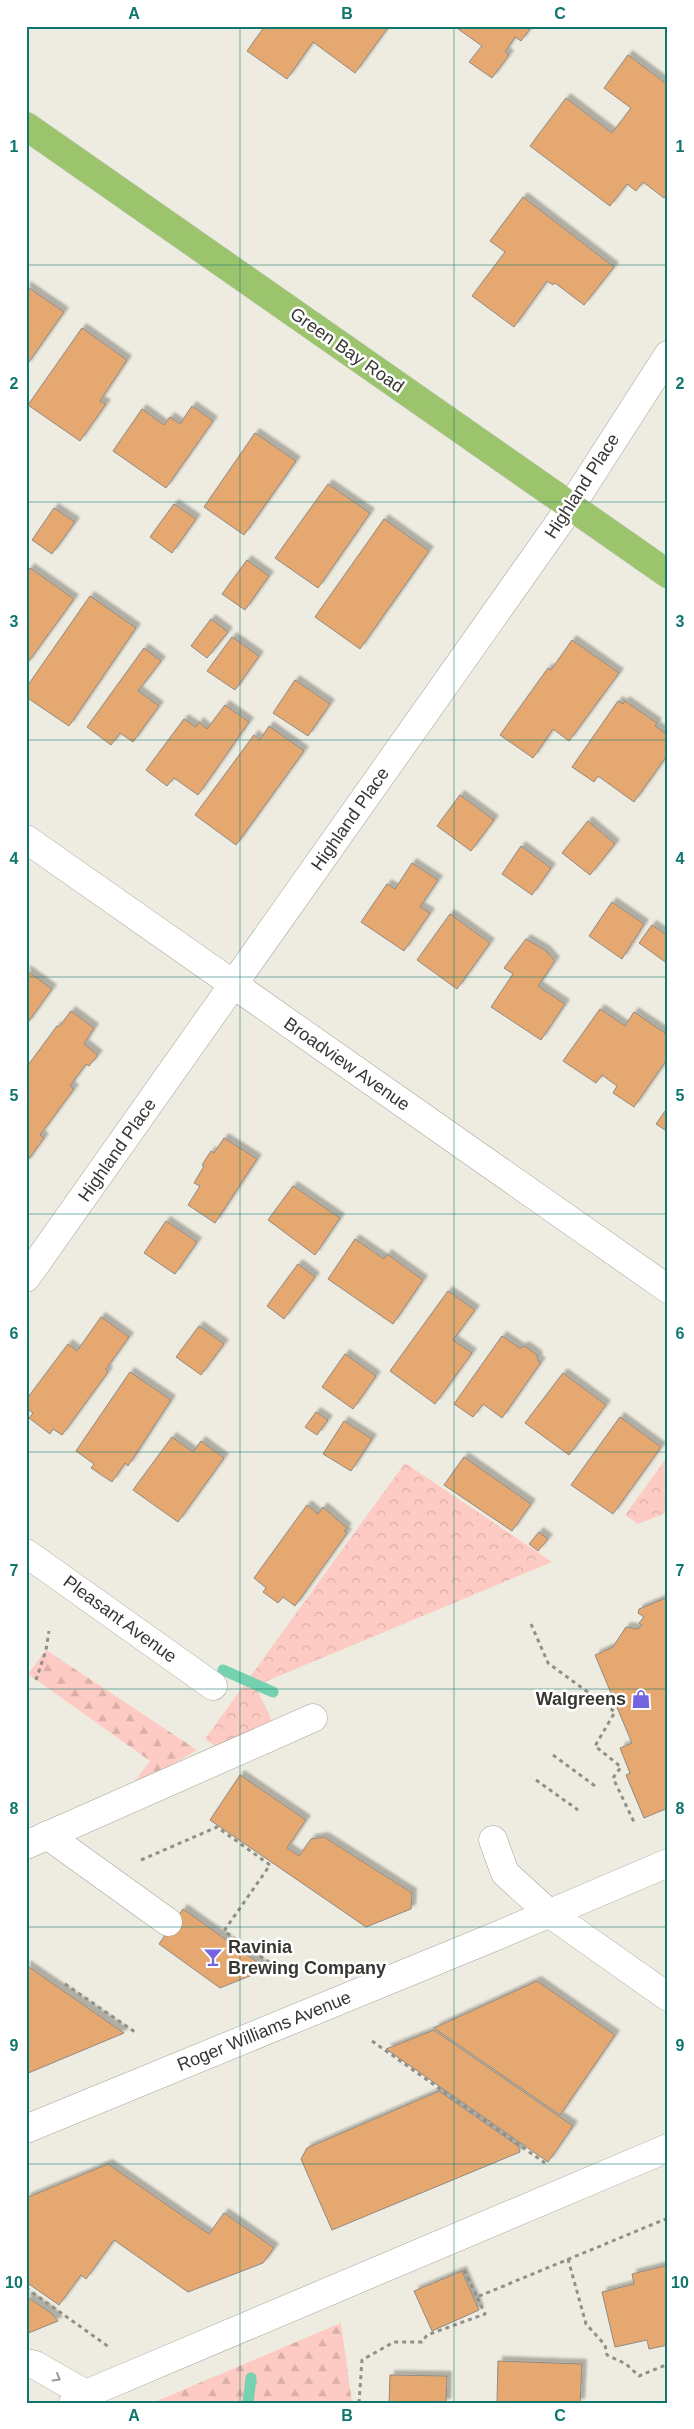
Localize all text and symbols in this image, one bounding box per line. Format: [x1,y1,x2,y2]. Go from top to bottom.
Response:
text: A [128,5,140,22]
text: B [341,5,353,22]
text: C [554,5,566,22]
text: 1 [10,138,19,155]
text: 1 [676,138,685,155]
street label: Green Bay Road [286,303,408,397]
text: 2 [10,375,19,392]
text: 2 [676,375,685,392]
street label: Highland Place [541,430,623,542]
text: 3 [10,613,19,630]
text: 3 [676,613,685,630]
street label: Highland Place [307,764,393,874]
text: 4 [10,850,19,867]
text: 4 [676,850,685,867]
street label: Broadview Avenue [280,1013,414,1115]
text: 5 [10,1087,19,1104]
text: 5 [676,1087,685,1104]
street label: Highland Place [74,1095,160,1205]
text: 6 [10,1325,19,1342]
text: 6 [676,1325,685,1342]
text: 7 [10,1562,19,1579]
text: 7 [676,1562,685,1579]
street label: Pleasant Avenue [60,1571,180,1667]
shop icon: Walgreens [630,1688,652,1710]
place label: Walgreens [536,1689,626,1709]
text: 8 [10,1800,19,1817]
text: 8 [676,1800,685,1817]
place label: Ravinia Brewing Company [228,1937,386,1978]
bar icon: Ravinia Brewing Company [202,1946,224,1968]
street label: Roger Williams Avenue [174,1987,354,2075]
text: 9 [10,2037,19,2054]
text: 9 [676,2037,685,2054]
text: 10 [5,2274,23,2291]
text: 10 [671,2274,689,2291]
one-way arrow [51,2371,60,2381]
text: A [128,2407,140,2424]
text: B [341,2407,353,2424]
text: C [554,2407,566,2424]

